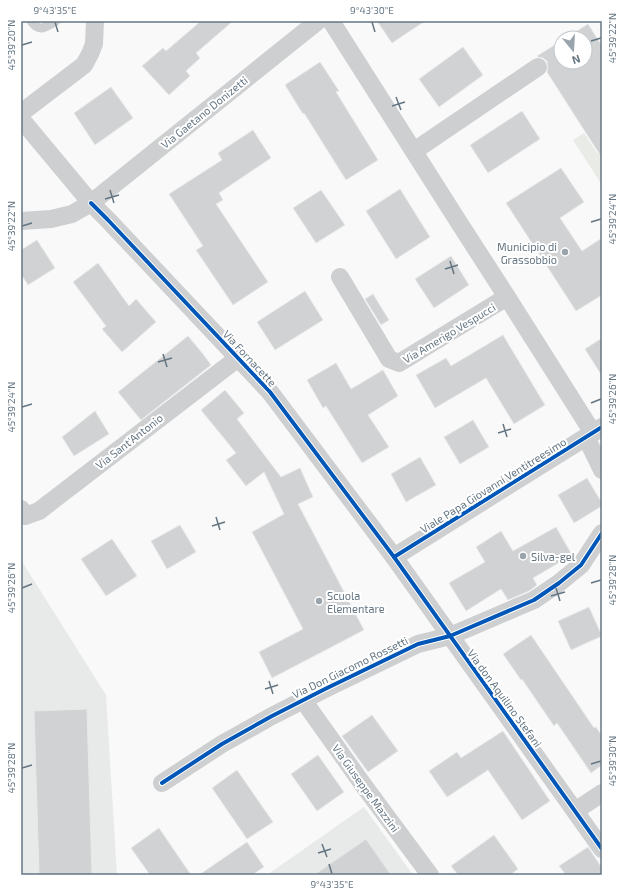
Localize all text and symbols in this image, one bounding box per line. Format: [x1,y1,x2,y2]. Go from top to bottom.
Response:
text: 9°43'35"E [33,4,77,16]
text: 9°43'30"E [350,4,394,16]
text: 45°39'22"N [606,13,618,63]
text: 45°39'20"N [5,20,17,70]
north arrow [553,30,593,70]
text: N [570,53,582,67]
street label: Via Gaetano Donizetti [158,73,250,151]
text: 45°39'24"N [606,194,618,244]
text: 45°39'22"N [5,201,17,251]
place label: Municipio di Grassobbio [497,240,557,266]
marker: Municipio di Grassobbio [560,247,570,257]
street label: Via Amerigo Vespucci [400,300,498,366]
street label: Via Fornacette [221,327,279,389]
text: 45°39'26"N [606,374,618,424]
text: 45°39'24"N [5,382,17,432]
street label: Via Sant'Antonio [93,411,165,471]
street label: Viale Papa Giovanni Ventitreesimo [418,435,568,535]
place label: Silva-gel [531,550,576,563]
marker: Silva-gel [518,551,528,561]
text: 45°39'28"N [606,555,618,605]
text: 45°39'26"N [5,563,17,613]
place label: Scuola Elementare [327,589,385,615]
marker: Scuola Elementare [314,596,324,606]
street label: Via Don Giacomo Rossetti [290,633,410,701]
street label: Via don Aquilino Stefani [465,647,545,749]
text: 45°39'30"N [606,736,618,786]
street label: Via Giuseppe Mazzini [330,742,402,834]
text: 45°39'28"N [5,743,17,793]
text: 9°43'35"E [310,878,354,890]

